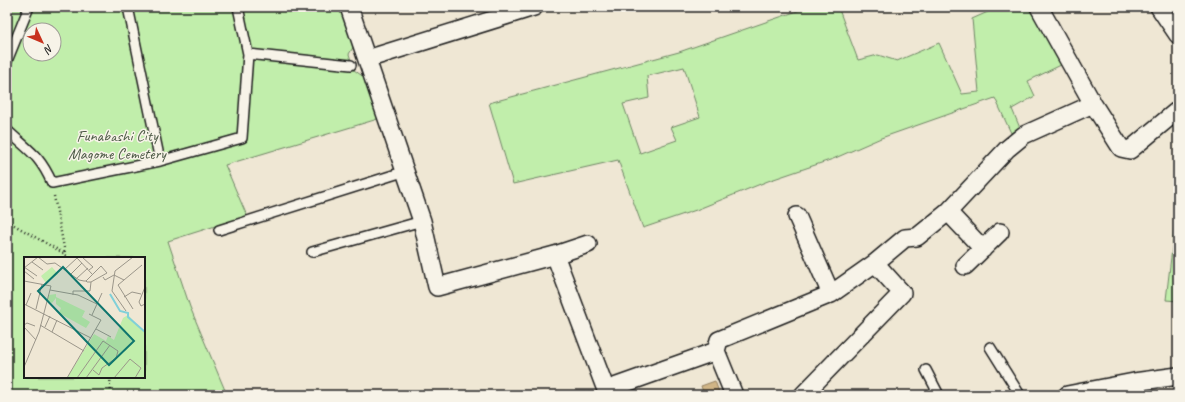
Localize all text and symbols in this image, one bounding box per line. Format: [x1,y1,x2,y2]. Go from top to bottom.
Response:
north arrow [22,22,62,62]
text: N [40,42,57,58]
park label: Funabashi City Magome Cemetery [68,126,167,164]
inset map [24,257,145,378]

